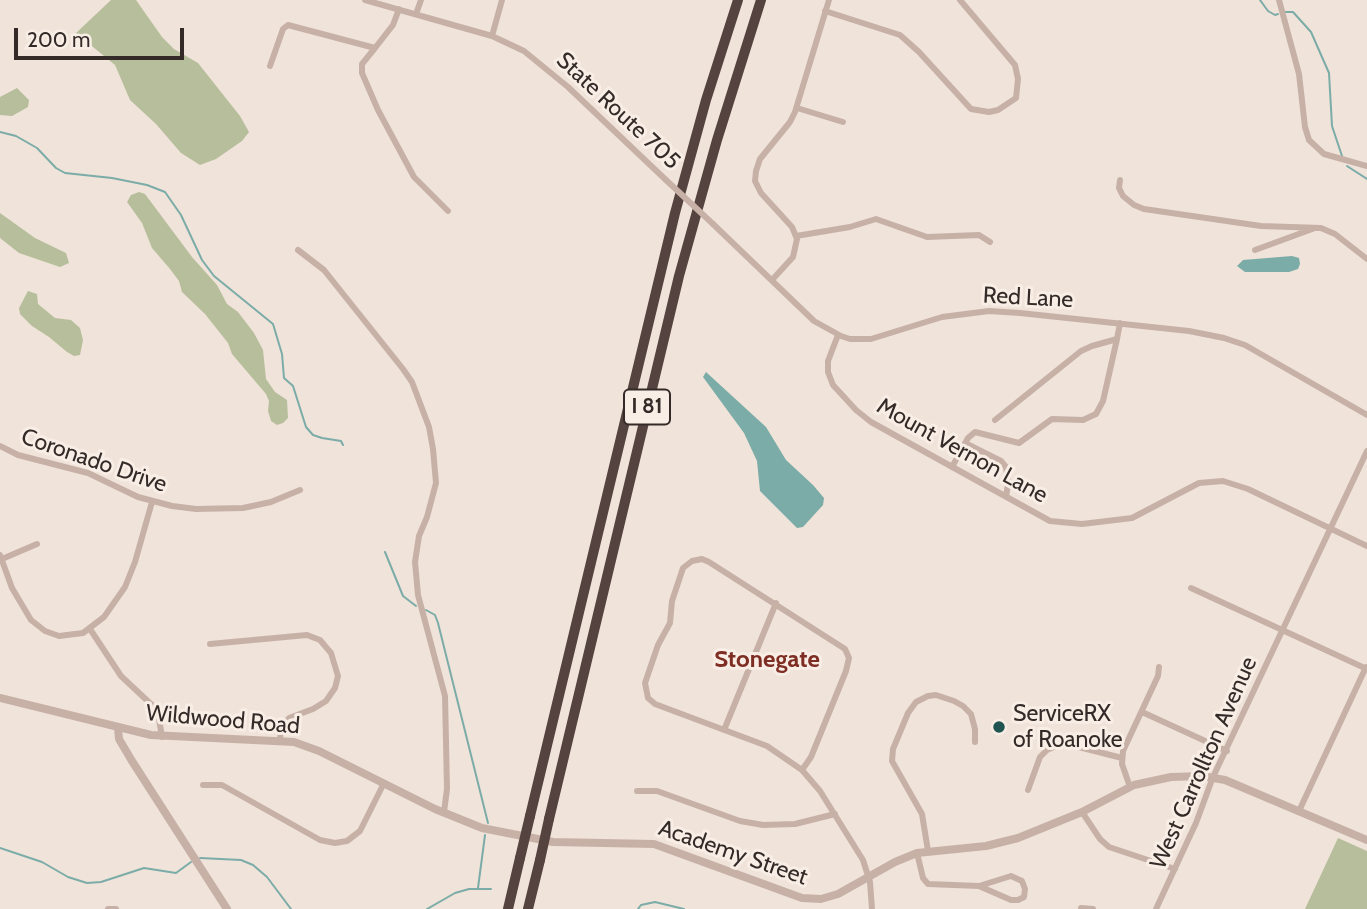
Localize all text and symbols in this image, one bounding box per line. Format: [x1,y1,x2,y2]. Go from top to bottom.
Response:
scale bar [18,14,187,58]
text: 200 m [27,27,90,52]
street label: State Route 705 [550,47,686,175]
street label: Red Lane [982,282,1074,314]
road number: I 81 [624,390,670,424]
street label: Mount Vernon Lane [872,393,1052,509]
street label: Coronado Drive [18,423,170,499]
district label: Stonegate [714,646,820,674]
street label: West Carrollton Avenue [1145,653,1263,873]
street label: Wildwood Road [145,700,301,740]
place label: ServiceRX of Roanoke [1013,700,1123,754]
marker: ServiceRX of Roanoke [991,719,1007,735]
street label: Academy Street [655,815,811,891]

